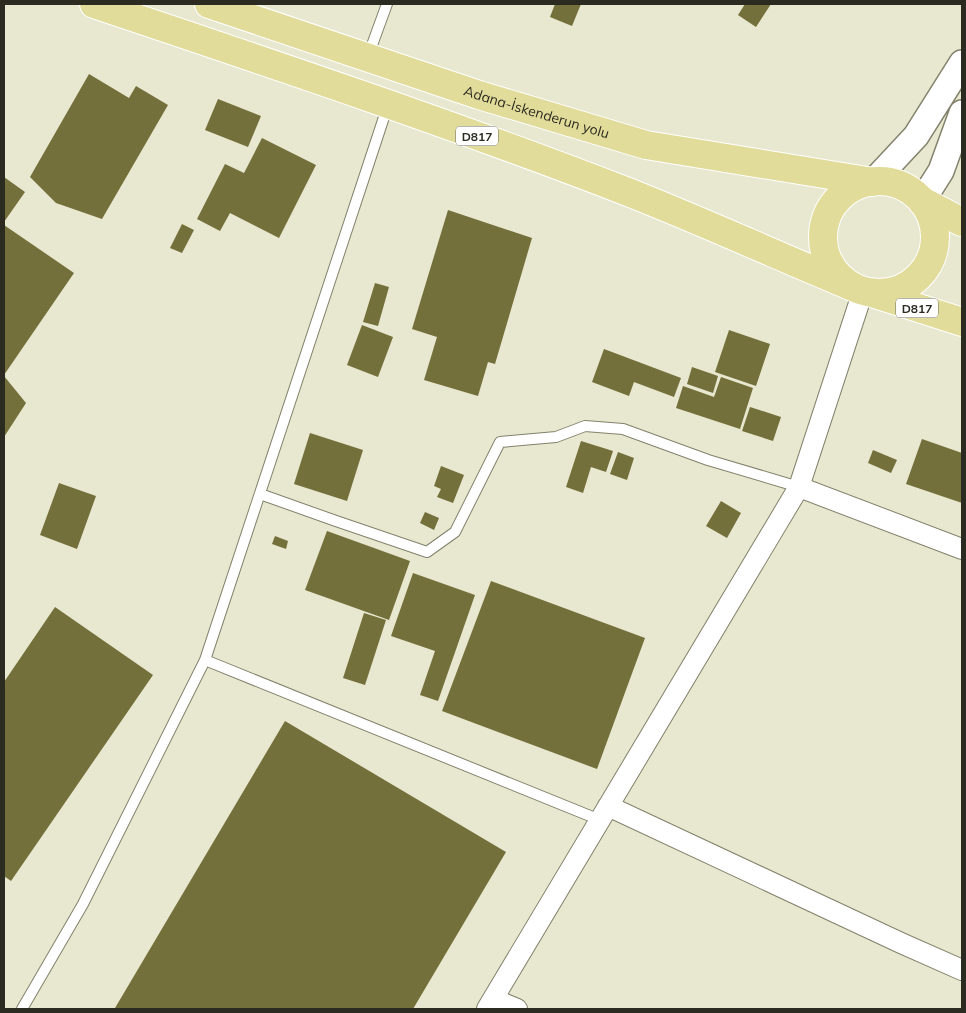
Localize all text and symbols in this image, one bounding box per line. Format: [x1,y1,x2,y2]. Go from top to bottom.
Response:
street label: Adana-İskenderun yolu [462,82,611,143]
road number: D817 [456,126,498,146]
road number: D817 [896,298,938,318]

